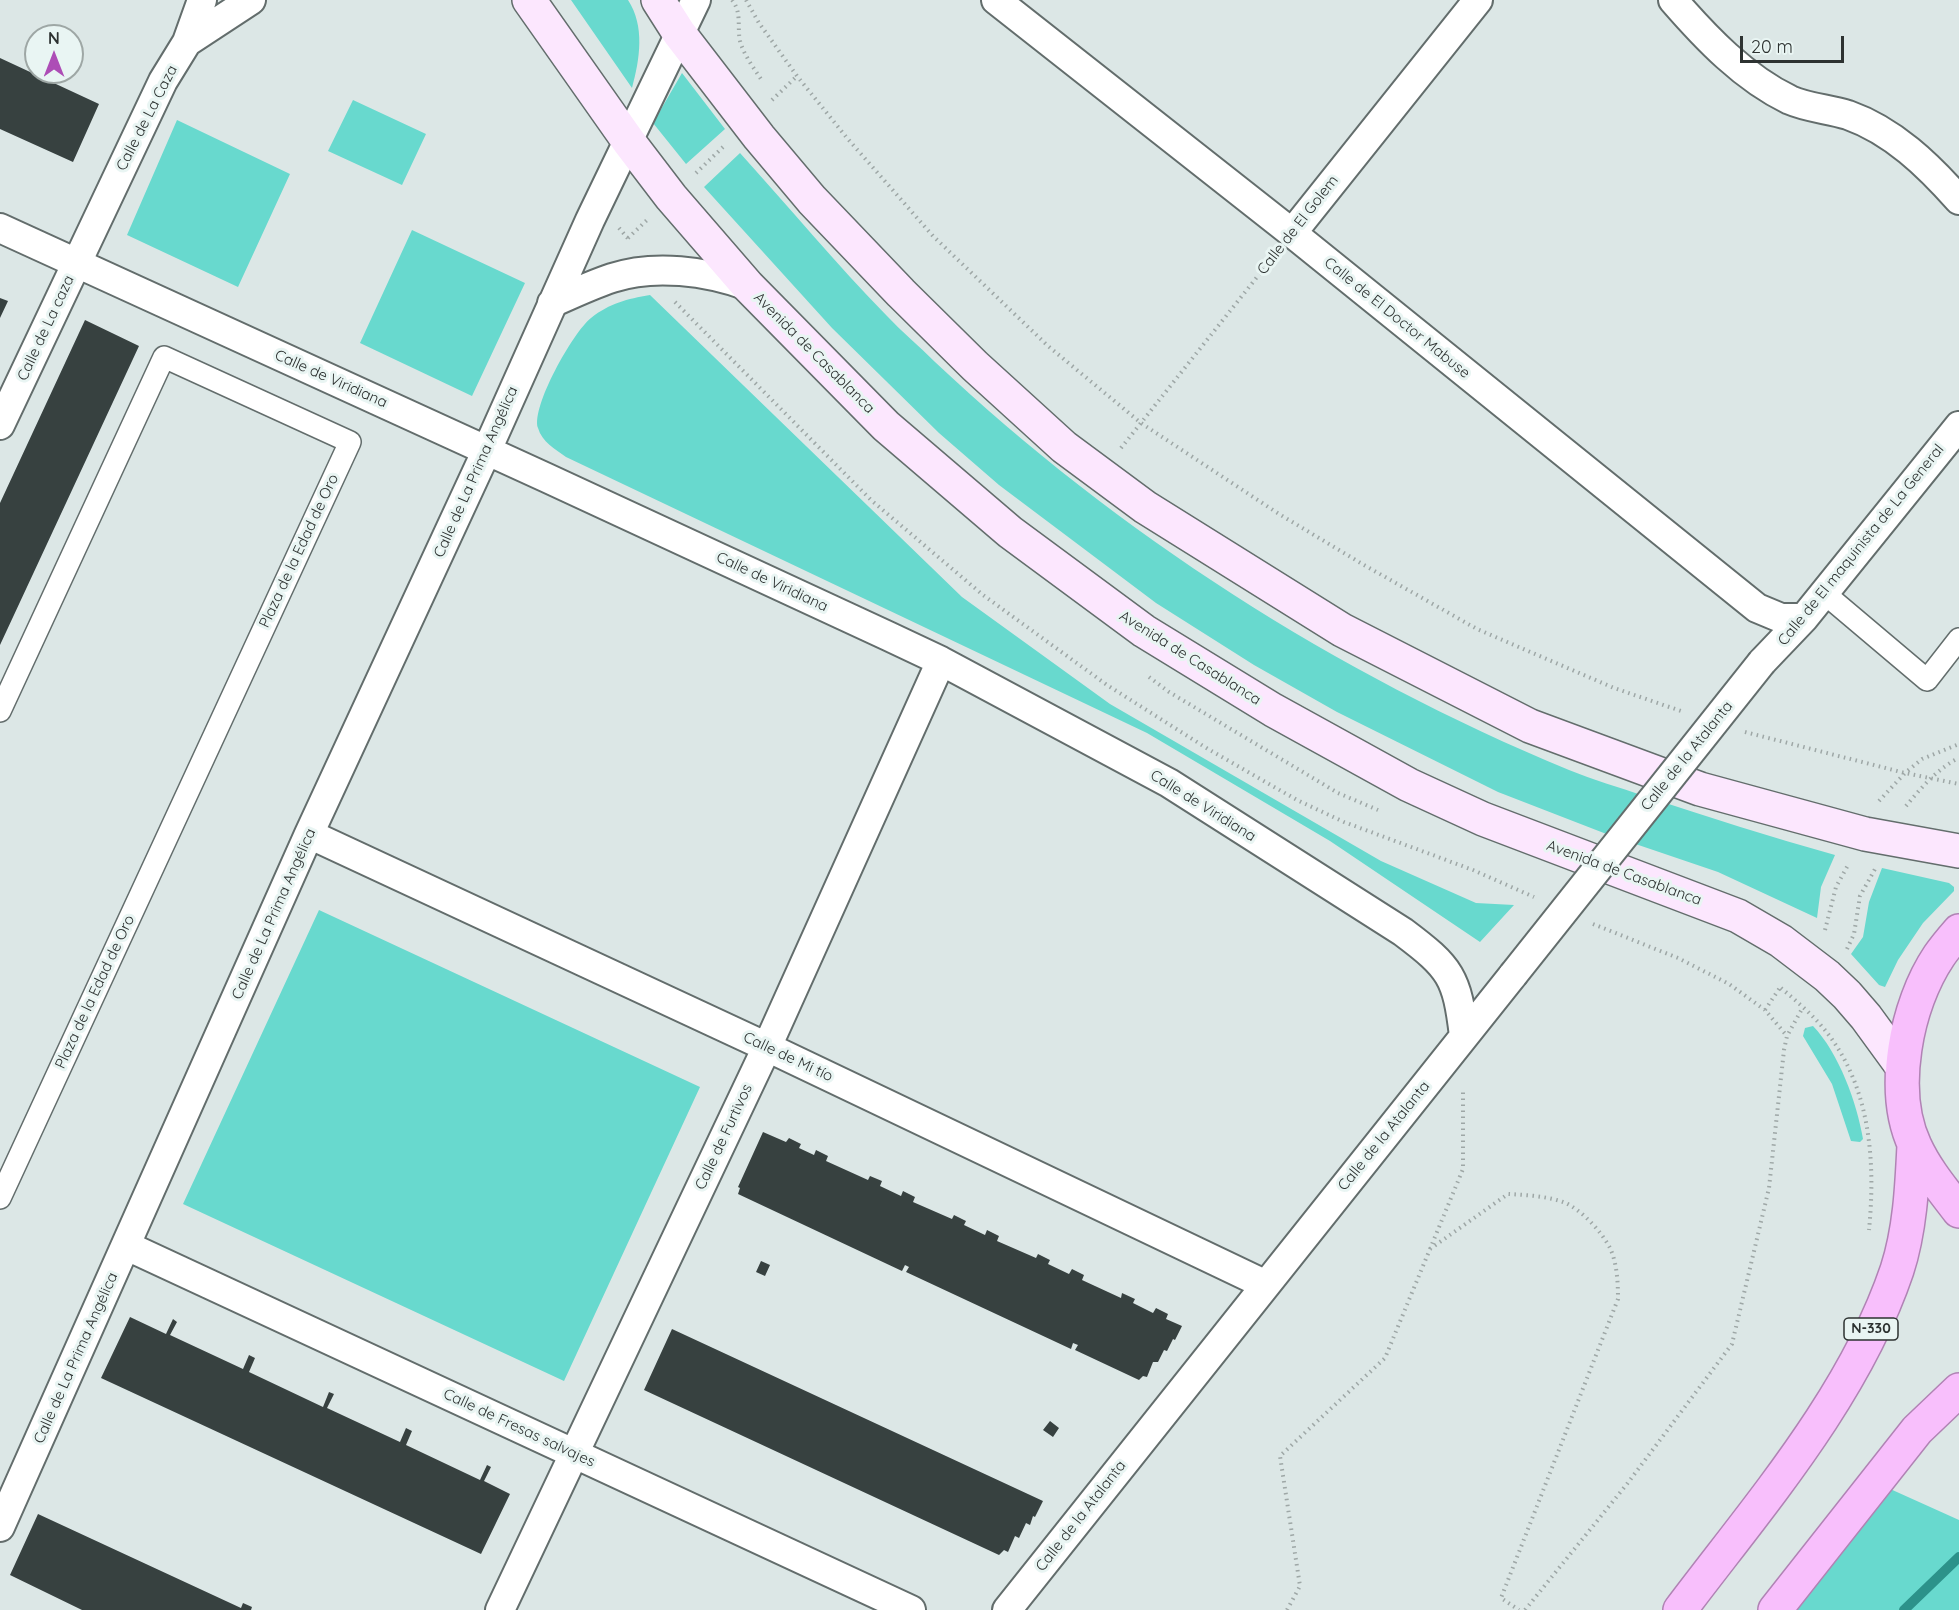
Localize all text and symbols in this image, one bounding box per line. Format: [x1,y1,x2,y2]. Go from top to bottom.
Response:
north arrow [24,24,84,84]
scale bar [1743,24,1846,62]
text: N [48,28,60,48]
text: 20 m [1751,35,1793,58]
street label: Calle de La Caza [113,62,181,174]
street label: Calle de El Golem [1254,172,1342,278]
street label: Calle de El Doctor Mabuse [1321,254,1473,382]
street label: Calle de La caza [14,272,78,384]
street label: Avenida de Casablanca [750,289,878,417]
street label: Calle de Viridiana [272,346,390,412]
street label: Calle de La Prima Angélica [430,384,522,560]
street label: Calle de El maquinista de La General [1774,441,1948,649]
street label: Plaza de la Edad de Oro [255,471,343,631]
street label: Calle de Viridiana [713,548,831,616]
street label: Avenida de Casablanca [1116,607,1264,709]
street label: Calle de la Atalanta [1637,698,1737,814]
street label: Calle de Viridiana [1147,766,1259,846]
street label: Calle de La Prima Angélica [228,826,320,1002]
street label: Avenida de Casablanca [1544,837,1704,909]
street label: Plaza de la Edad de Oro [51,912,139,1072]
street label: Calle de Mi tío [740,1028,836,1086]
street label: Calle de la Atalanta [1334,1078,1434,1194]
street label: Calle de Furtivos [692,1081,756,1193]
street label: Calle de La Prima Angélica [30,1270,122,1446]
road number: N-330 [1844,1318,1898,1340]
street label: Calle de Fresas salvajes [440,1385,598,1471]
street label: Calle de la Atalanta [1032,1457,1130,1575]

